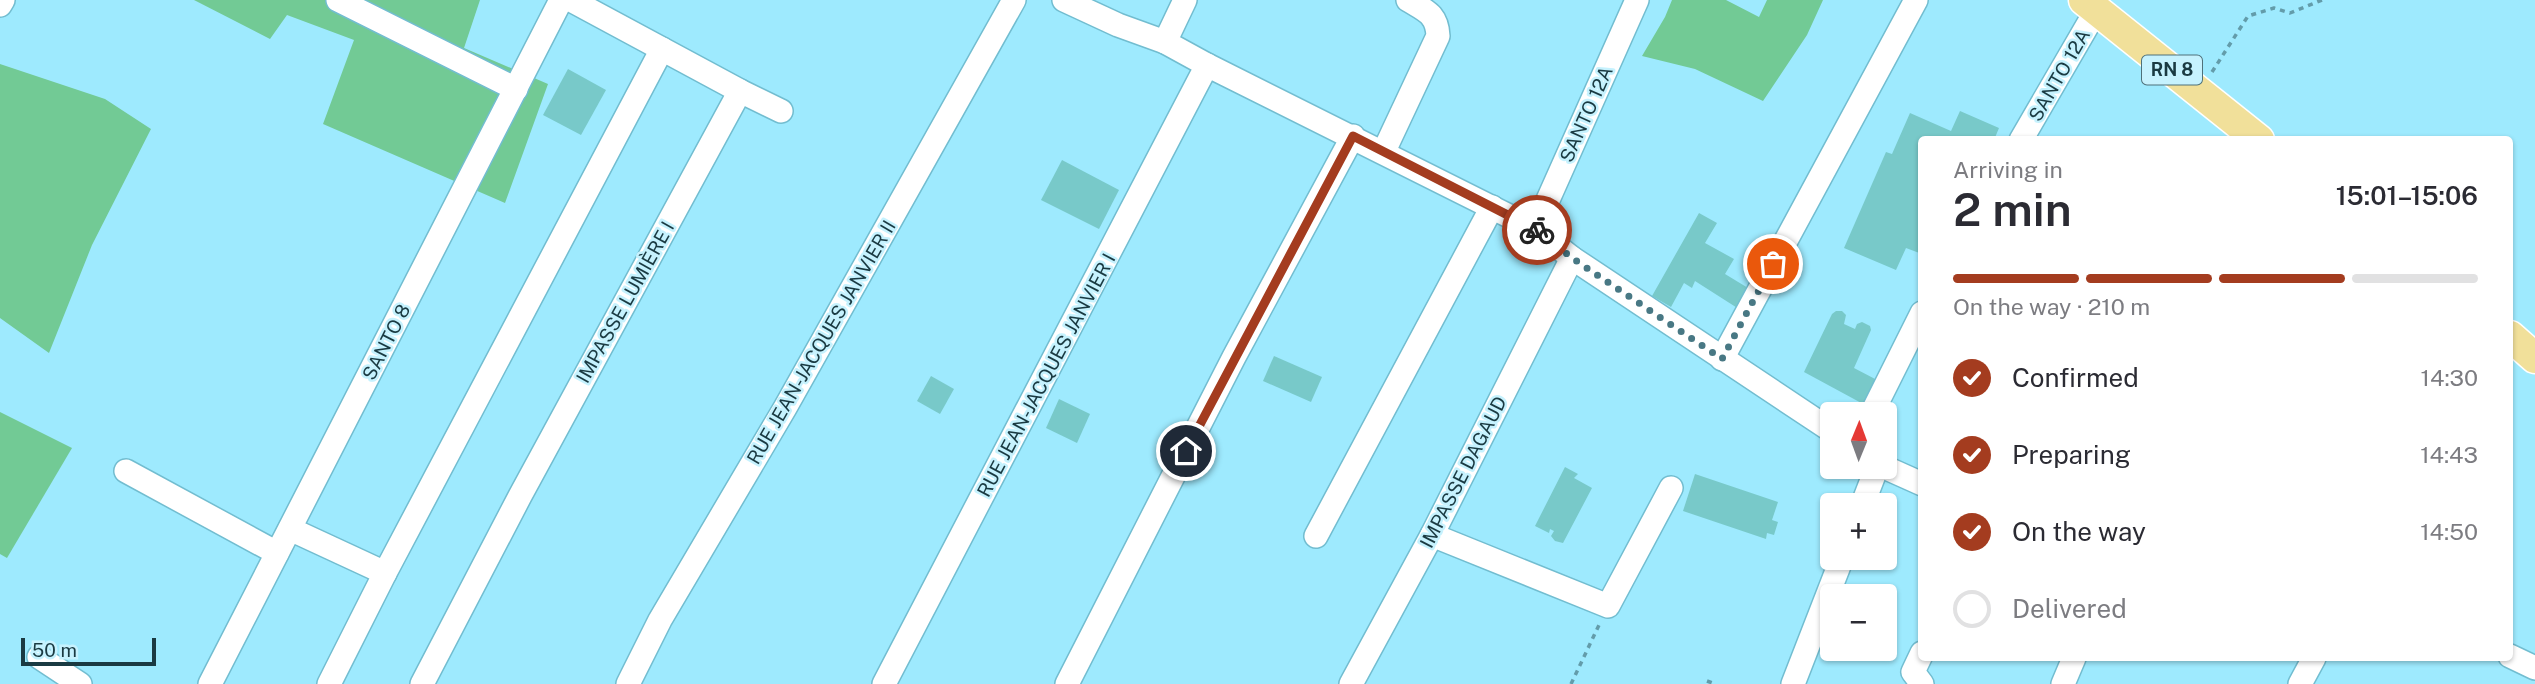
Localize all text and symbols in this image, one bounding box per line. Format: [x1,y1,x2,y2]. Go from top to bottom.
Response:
street label: SANTO 12A [2024,25,2094,125]
road number: RN 8 [2142,56,2202,84]
street label: SANTO 12A [1555,63,1617,165]
text: Arriving in [1953,156,2063,183]
text: 15:01–15:06 [2336,180,2478,211]
text: 2 min [1953,182,2072,236]
courier [1502,195,1572,265]
icon: bike [1518,211,1556,249]
street label: RUE JEAN-JACQUES JANVIER II [742,216,900,468]
street label: IMPASSE LUMIÈRE I [572,218,678,386]
pin [1743,234,1803,294]
icon: bag [1754,245,1792,283]
street label: RUE JEAN-JACQUES JANVIER I [972,250,1120,500]
text: On the way · 210 m [1953,293,2150,320]
street label: SANTO 8 [358,300,414,384]
icon: check [1953,359,1991,397]
text: Confirmed [2012,362,2139,393]
text: 14:30 [2421,364,2478,391]
street label: IMPASSE DAGAUD [1415,393,1511,551]
north arrow [1820,402,1897,480]
map controls [1820,402,1897,661]
pin [1156,421,1216,481]
icon: home [1167,432,1205,470]
icon: check [1953,436,1991,474]
text: Preparing [2012,439,2131,470]
text: 14:43 [2420,441,2478,468]
button: + [1820,493,1897,570]
icon: check [1953,513,1991,551]
text: On the way [2012,516,2146,547]
text: 14:50 [2420,518,2478,545]
button: − [1820,584,1897,661]
text: Delivered [2012,593,2127,624]
scale bar [21,635,156,667]
text: 50 m [32,639,77,661]

